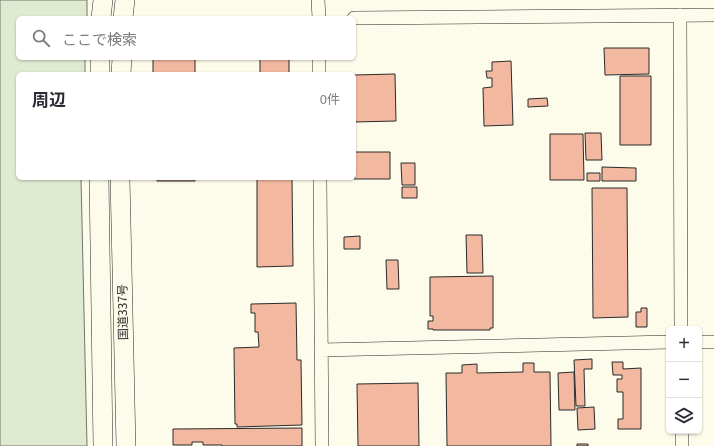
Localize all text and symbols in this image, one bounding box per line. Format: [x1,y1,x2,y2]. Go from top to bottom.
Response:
search box [16,16,356,60]
icon: search [30,27,52,49]
text: ここで検索 [62,28,137,49]
text: 周辺 [32,86,66,111]
text: 0件 [320,89,340,108]
street label: 国道337号 [113,284,130,340]
map controls [666,326,702,434]
button: + [666,326,702,362]
button: − [666,362,702,398]
button: layers [666,398,702,434]

